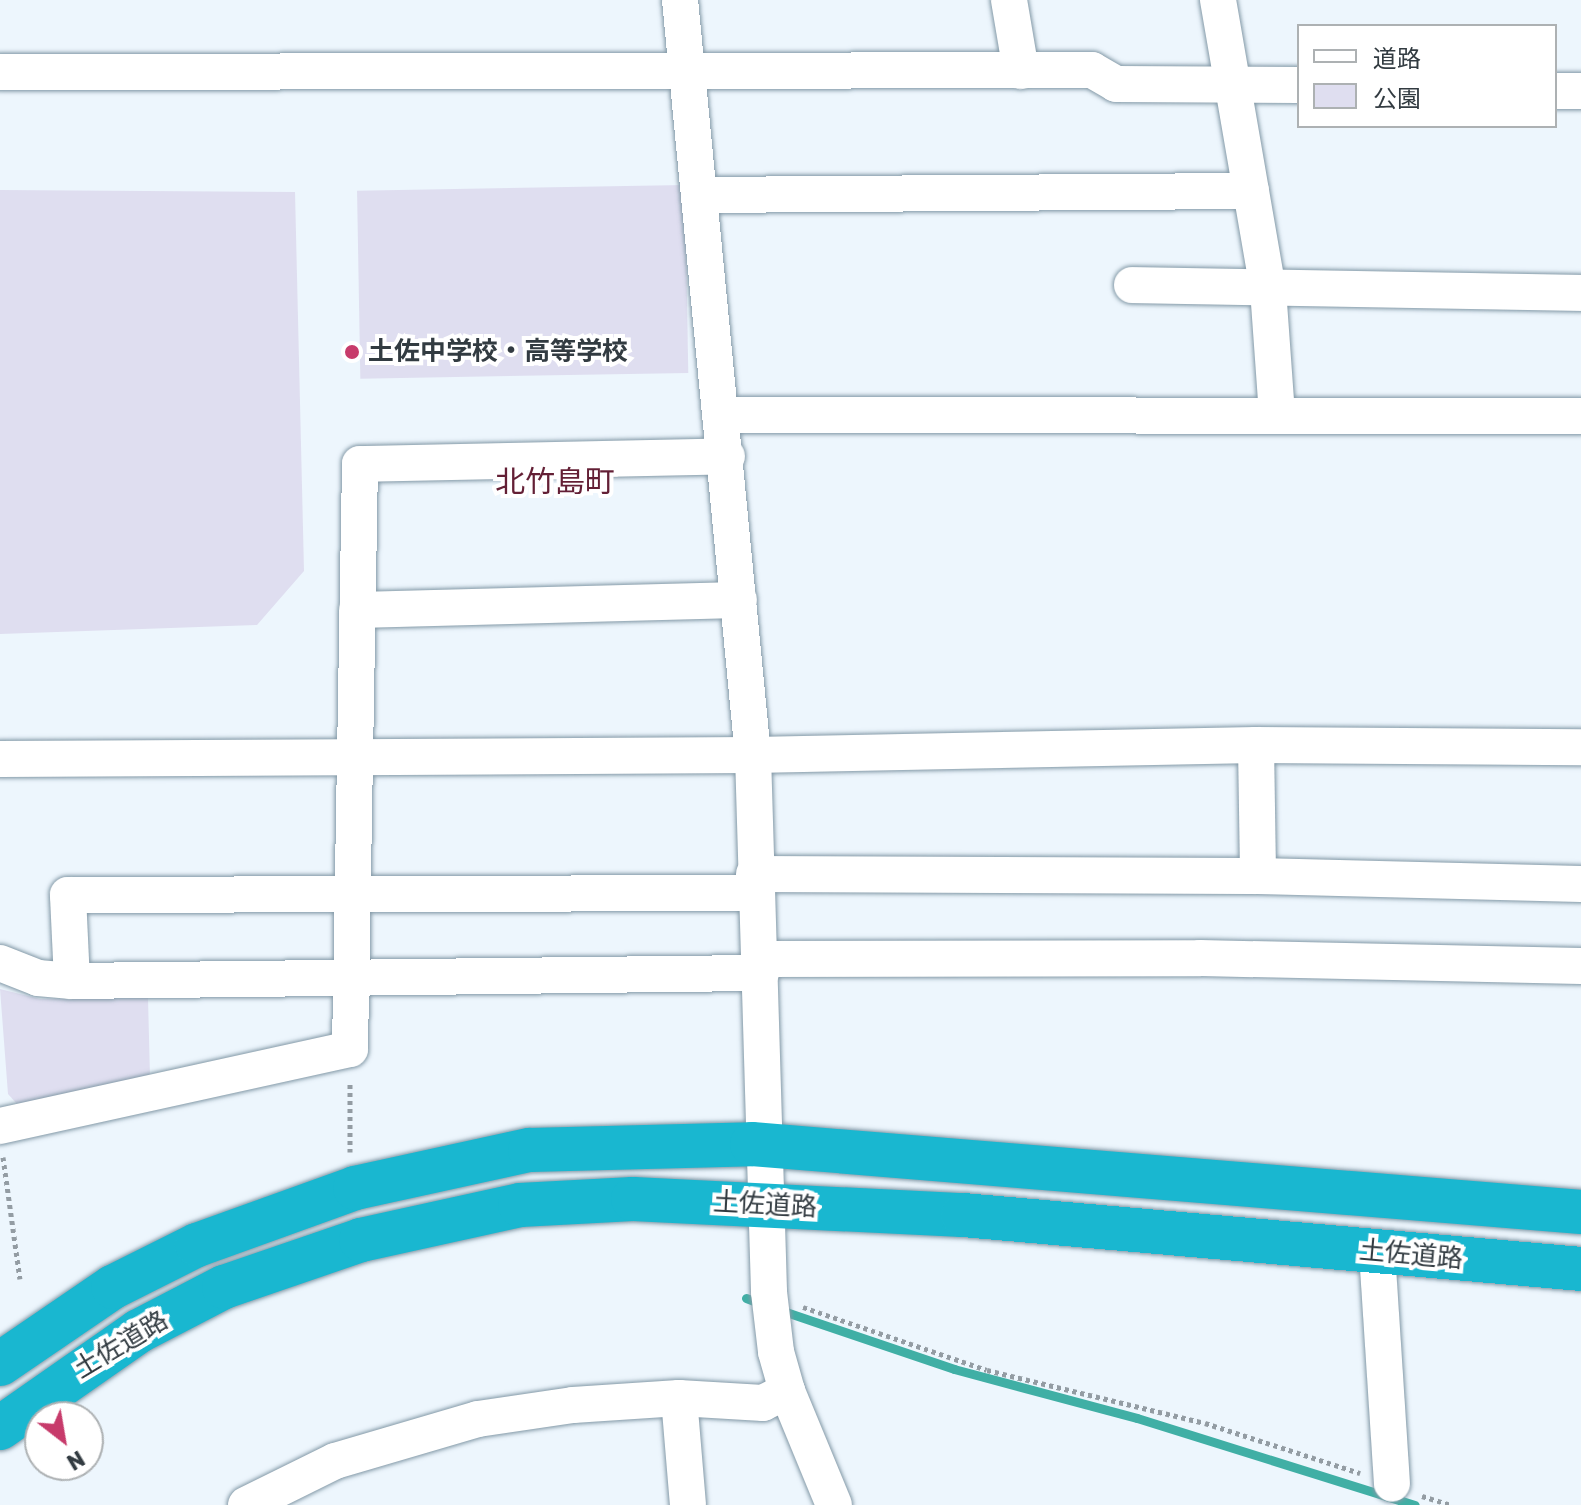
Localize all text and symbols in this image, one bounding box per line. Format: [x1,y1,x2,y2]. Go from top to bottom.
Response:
legend [1297,24,1557,128]
text: 道路 [1373,45,1421,73]
text: 公園 [1373,85,1421,113]
place label: 土佐中学校・高等学校 [368,336,628,368]
marker: 土佐中学校・高等学校 [343,343,361,361]
district label: 北竹島町 [495,464,615,500]
street label: 土佐道路 [712,1187,818,1223]
street label: 土佐道路 [1358,1235,1464,1275]
street label: 土佐道路 [68,1305,174,1385]
north arrow [24,1401,104,1481]
text: N [62,1445,89,1476]

